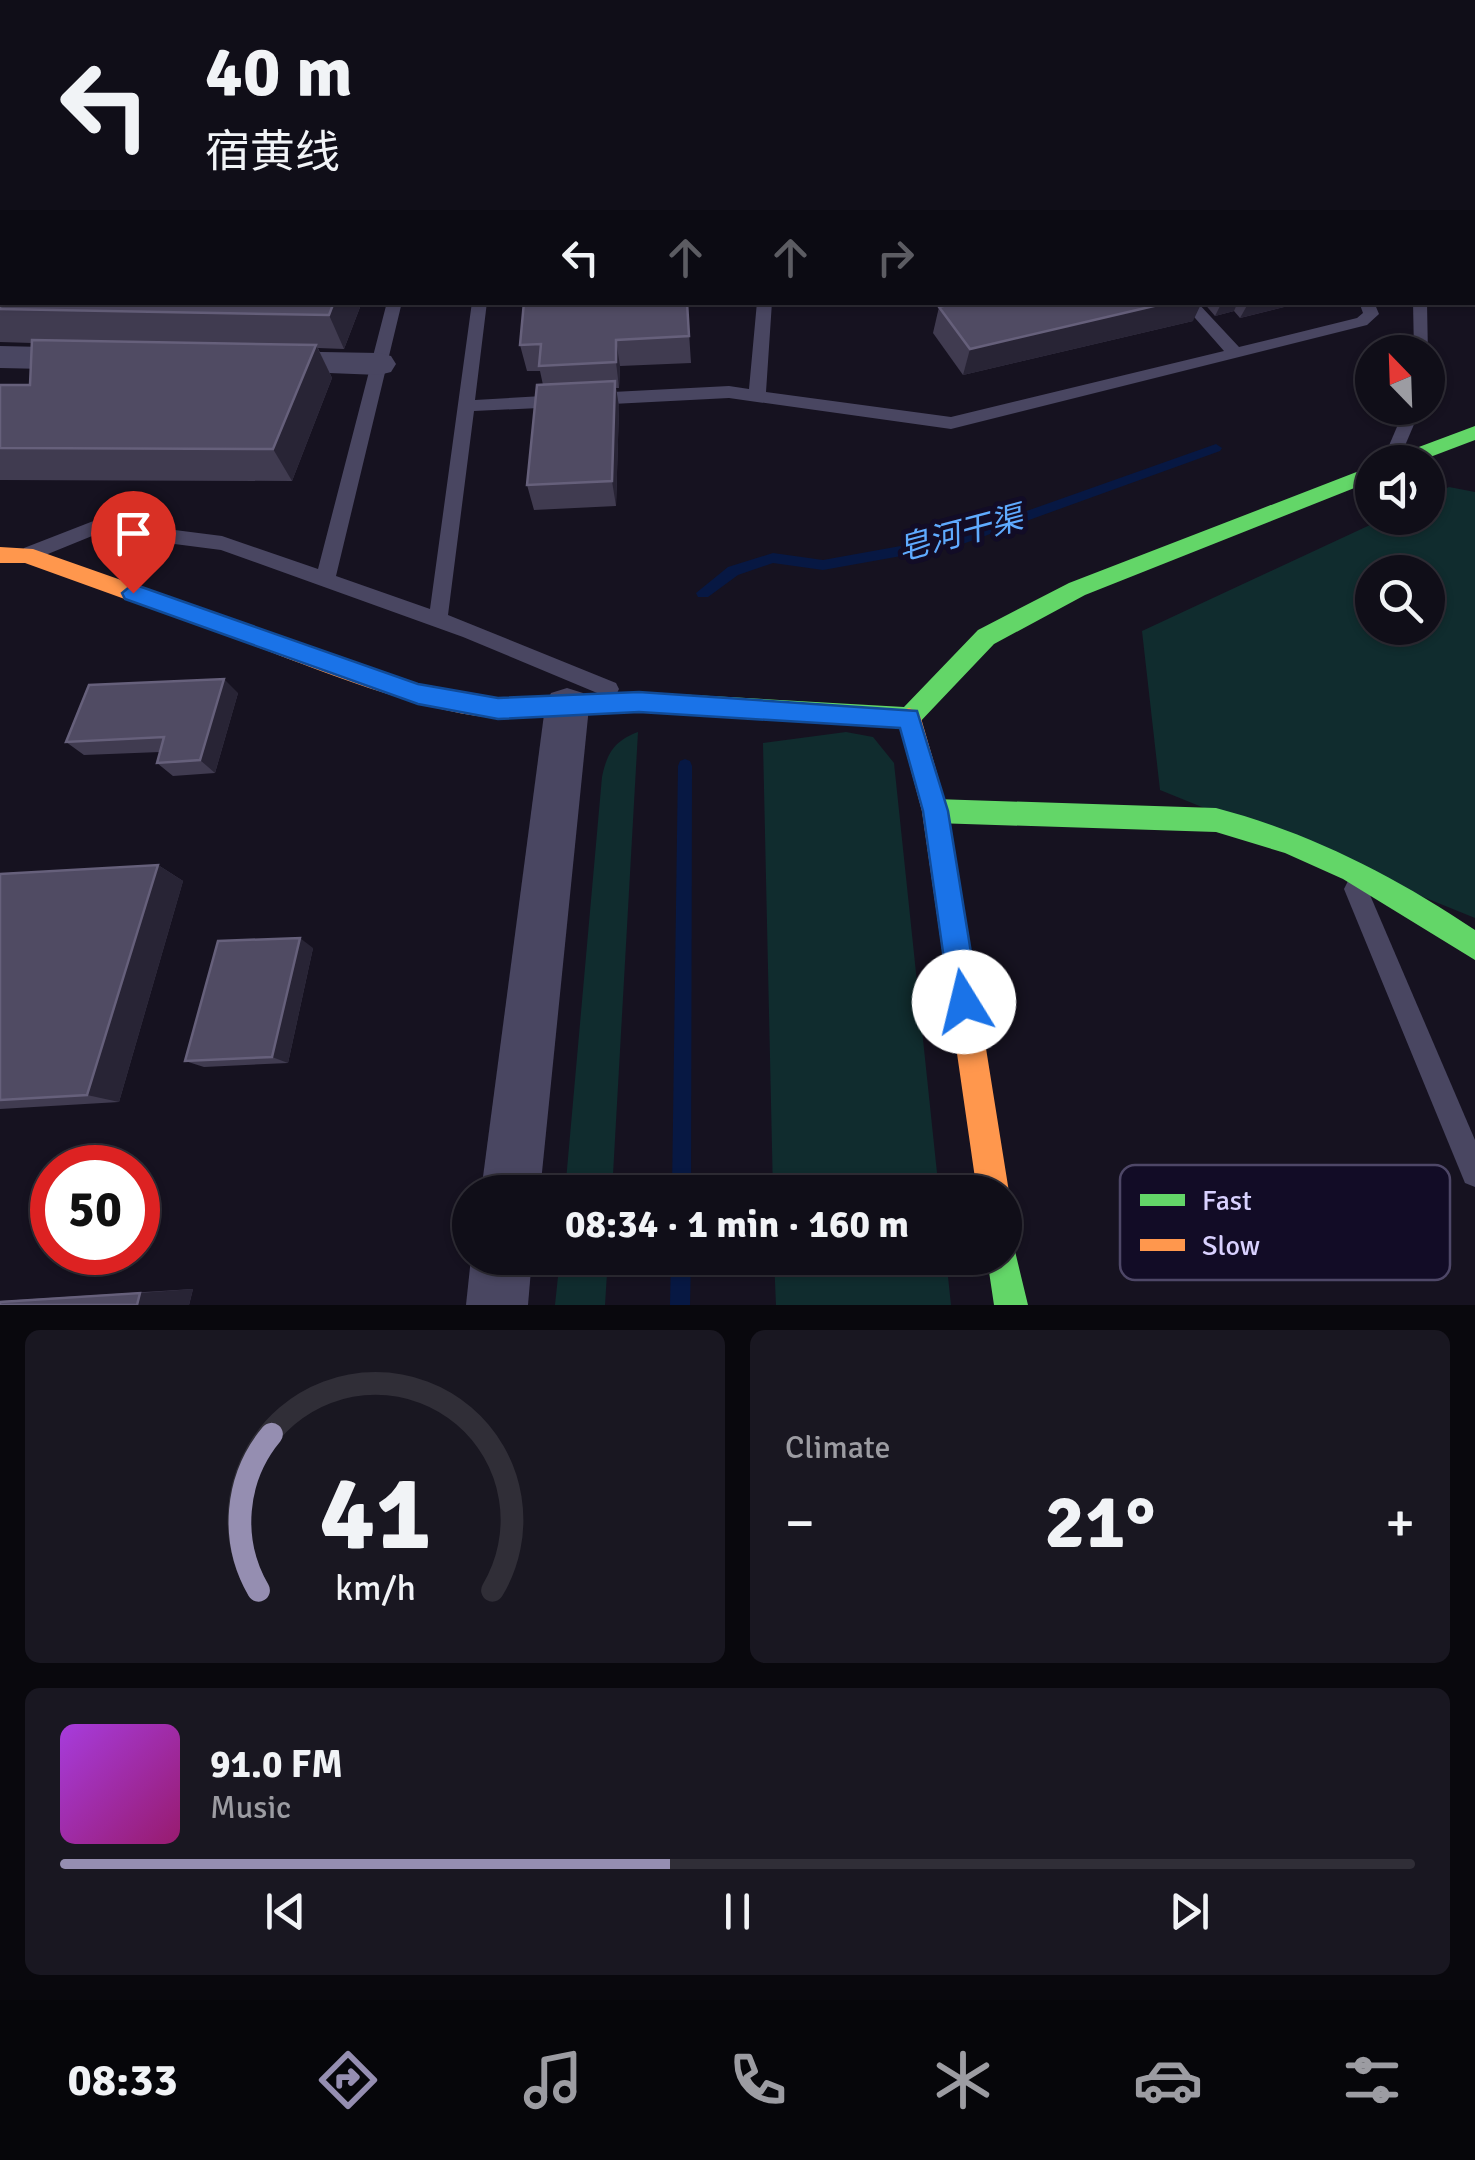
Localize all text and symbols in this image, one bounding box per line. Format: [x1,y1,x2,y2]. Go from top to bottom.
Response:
text: 40 m [205,29,353,115]
icon: left [40,40,170,170]
text: 宿黄线 [205,125,340,180]
icon: left [553,230,608,285]
icon: ahead [658,230,713,285]
icon: ahead [763,230,818,285]
icon: right [868,230,923,285]
north arrow [1355,335,1445,425]
map controls [1355,335,1445,645]
button: sound [1355,445,1445,535]
pin [91,491,176,594]
water label: 皂河干渠 [893,497,1031,569]
icon: arrive [106,506,161,561]
button: search [1355,555,1445,645]
position arrow [912,950,1016,1054]
speed limit sign: 50 [30,1145,160,1275]
legend [1120,1165,1450,1280]
text: Fast [1202,1184,1252,1218]
text: 08:34 · 1 min · 160 m [565,1201,909,1248]
text: Slow [1202,1229,1260,1263]
text: Climate [785,1428,891,1467]
text: 41 [319,1450,431,1578]
text: 21° [1045,1476,1156,1569]
text: − [785,1489,815,1557]
text: + [1385,1489,1415,1557]
text: km/h [335,1566,415,1610]
text: 91.0 FM [210,1741,343,1788]
text: Music [210,1788,291,1827]
icon: previous [258,1884,313,1939]
icon: pause [710,1884,765,1939]
icon: next [1162,1884,1217,1939]
icon: directions [313,2045,383,2115]
icon: music [518,2045,588,2115]
icon: phone [723,2045,793,2115]
icon: climate [928,2045,998,2115]
icon: car [1133,2045,1203,2115]
icon: filters [1337,2045,1407,2115]
text: 08:33 [67,2053,178,2108]

